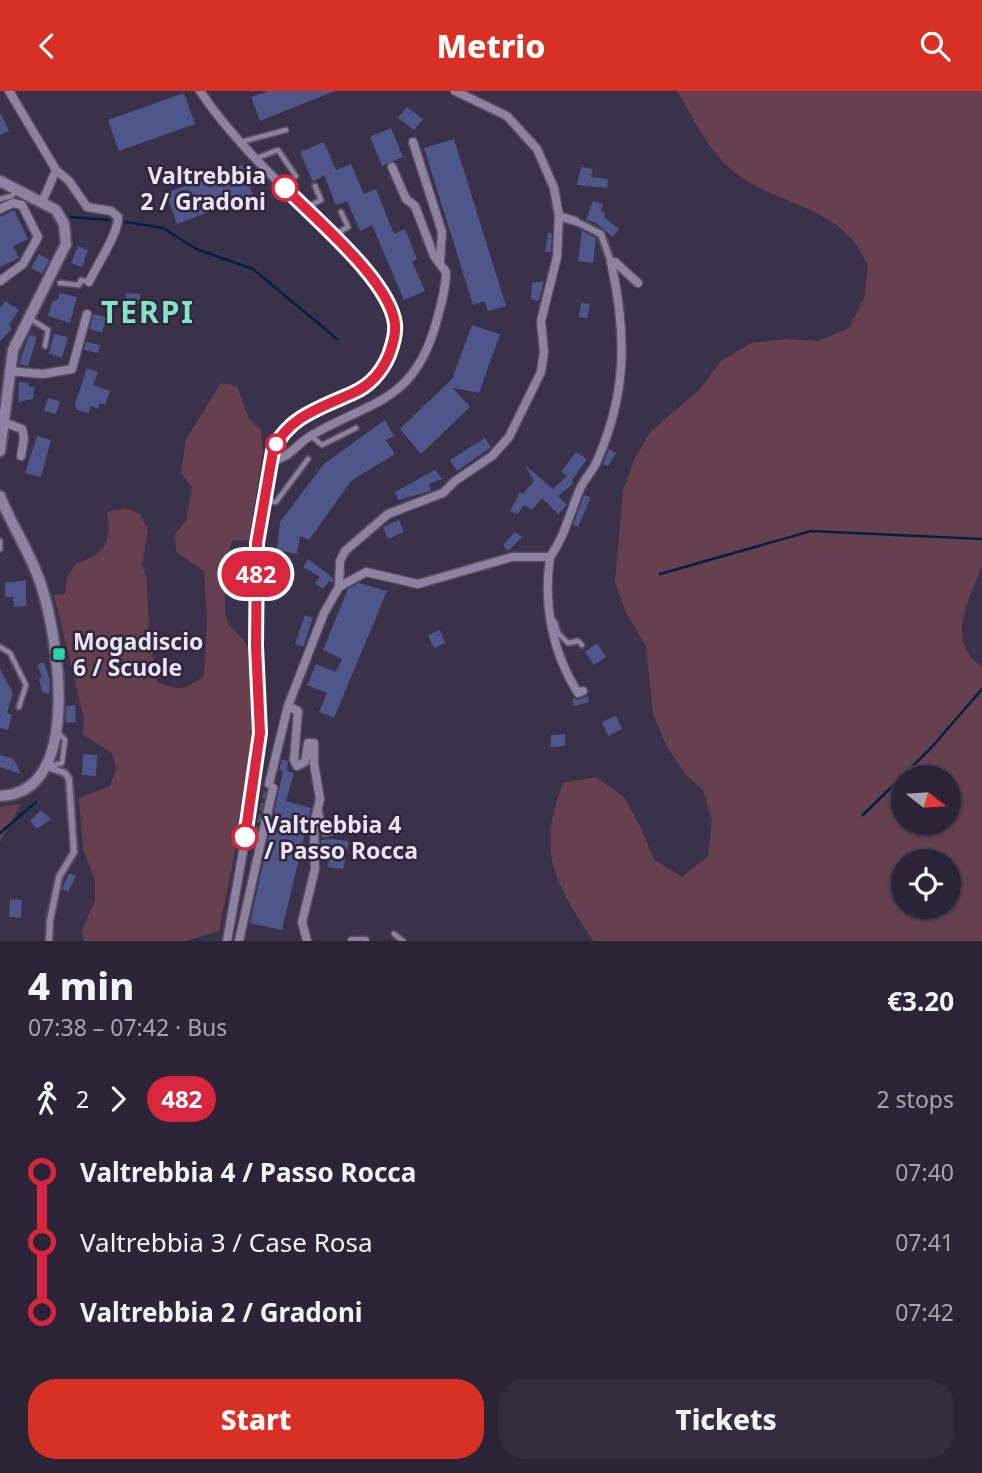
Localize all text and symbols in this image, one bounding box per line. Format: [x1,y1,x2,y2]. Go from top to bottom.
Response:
text: Metrio [437,24,545,67]
icon: back [28,27,66,65]
icon: search [916,27,954,65]
place label: Valtrebbia 2 / Gradoni [140,159,266,217]
marker: Valtrebbia 2 / Gradoni [272,175,298,201]
district label: TERPI [101,291,195,332]
unlabelled marker [266,434,286,454]
line badge: 482 [216,551,296,597]
text: 482 [235,557,277,590]
place label: Mogadiscio 6 / Scuole [73,625,203,683]
marker: Mogadiscio 6 / Scuole [51,646,67,662]
north arrow [891,765,961,835]
map controls [891,765,961,919]
place label: Valtrebbia 4 / Passo Rocca [264,808,418,866]
marker: Valtrebbia 4 / Passo Rocca [232,824,258,850]
button: locate [891,849,961,919]
text: 4 min [28,959,134,1011]
text: €3.20 [887,983,954,1019]
text: 07:38 – 07:42 · Bus [28,1011,227,1043]
icon: walk [28,1080,66,1118]
icon: forward [99,1080,137,1118]
text: 482 [161,1082,202,1115]
text: 2 [76,1083,89,1115]
text: 2 stops [876,1083,954,1115]
text: Valtrebbia 4 / Passo Rocca [80,1154,416,1190]
text: 07:40 [895,1156,954,1188]
text: Valtrebbia 3 / Case Rosa [80,1224,373,1260]
text: 07:41 [895,1226,954,1258]
text: Valtrebbia 2 / Gradoni [80,1294,363,1330]
text: 07:42 [895,1296,954,1328]
button: Start [28,1379,484,1459]
button: Tickets [498,1379,954,1459]

